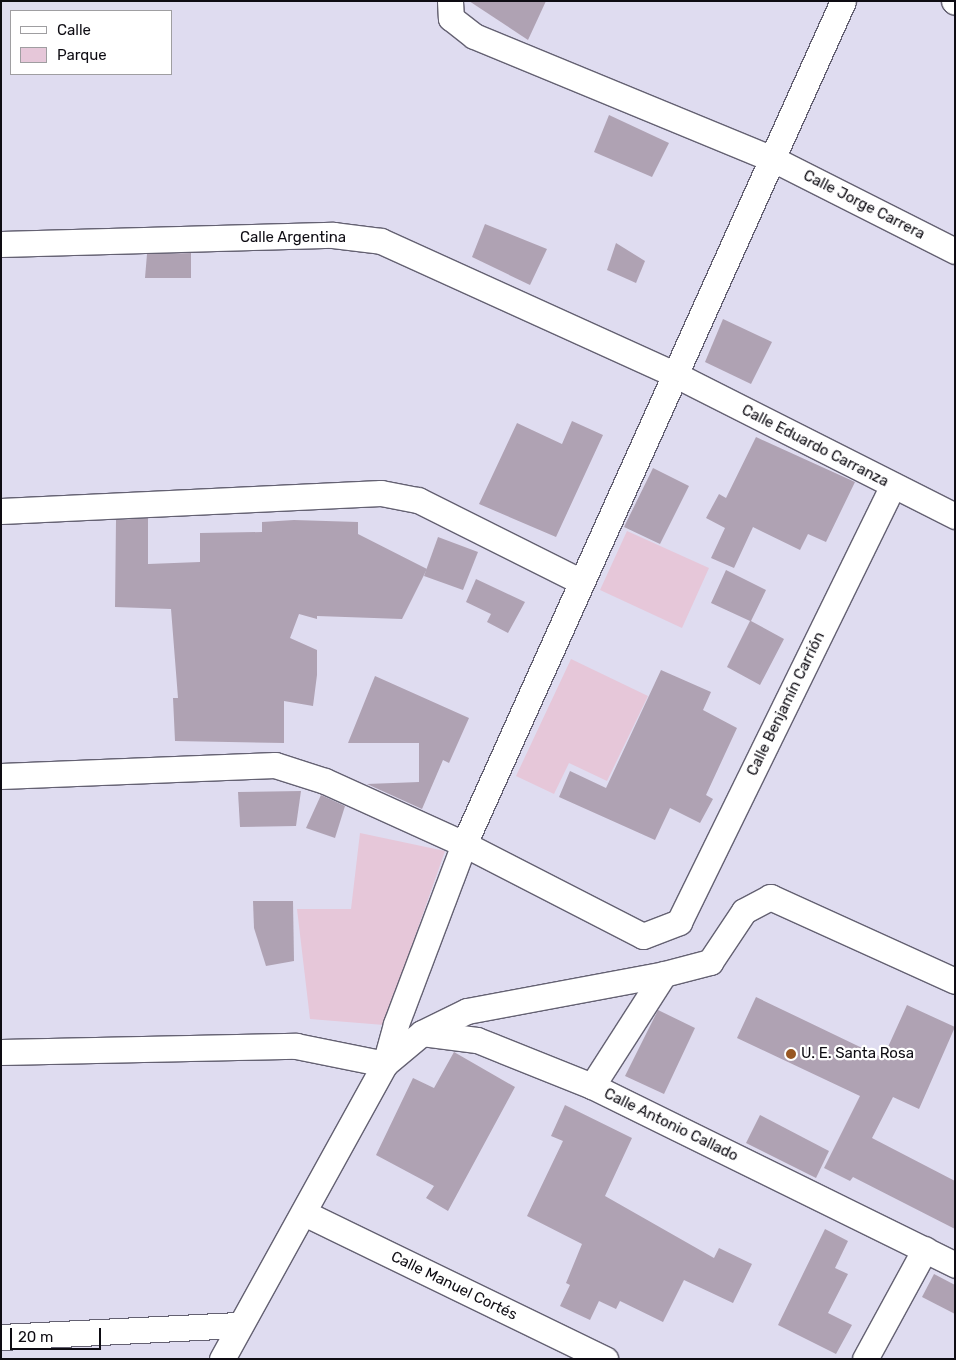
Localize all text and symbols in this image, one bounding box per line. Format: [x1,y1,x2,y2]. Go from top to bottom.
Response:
legend [10,10,172,75]
text: Calle [57,21,91,39]
text: Parque [57,46,107,64]
street label: Calle Jorge Carrera [800,167,928,243]
street label: Calle Argentina [240,229,346,247]
street label: Calle Eduardo Carranza [739,401,891,491]
street label: Calle Benjamín Carrión [743,629,829,779]
place label: U. E. Santa Rosa [801,1045,914,1063]
marker: U. E. Santa Rosa [785,1048,797,1060]
street label: Calle Antonio Callado [601,1085,741,1165]
street label: Calle Manuel Cortés [388,1248,520,1324]
scale bar [12,1318,104,1350]
text: 20 m [18,1328,53,1346]

